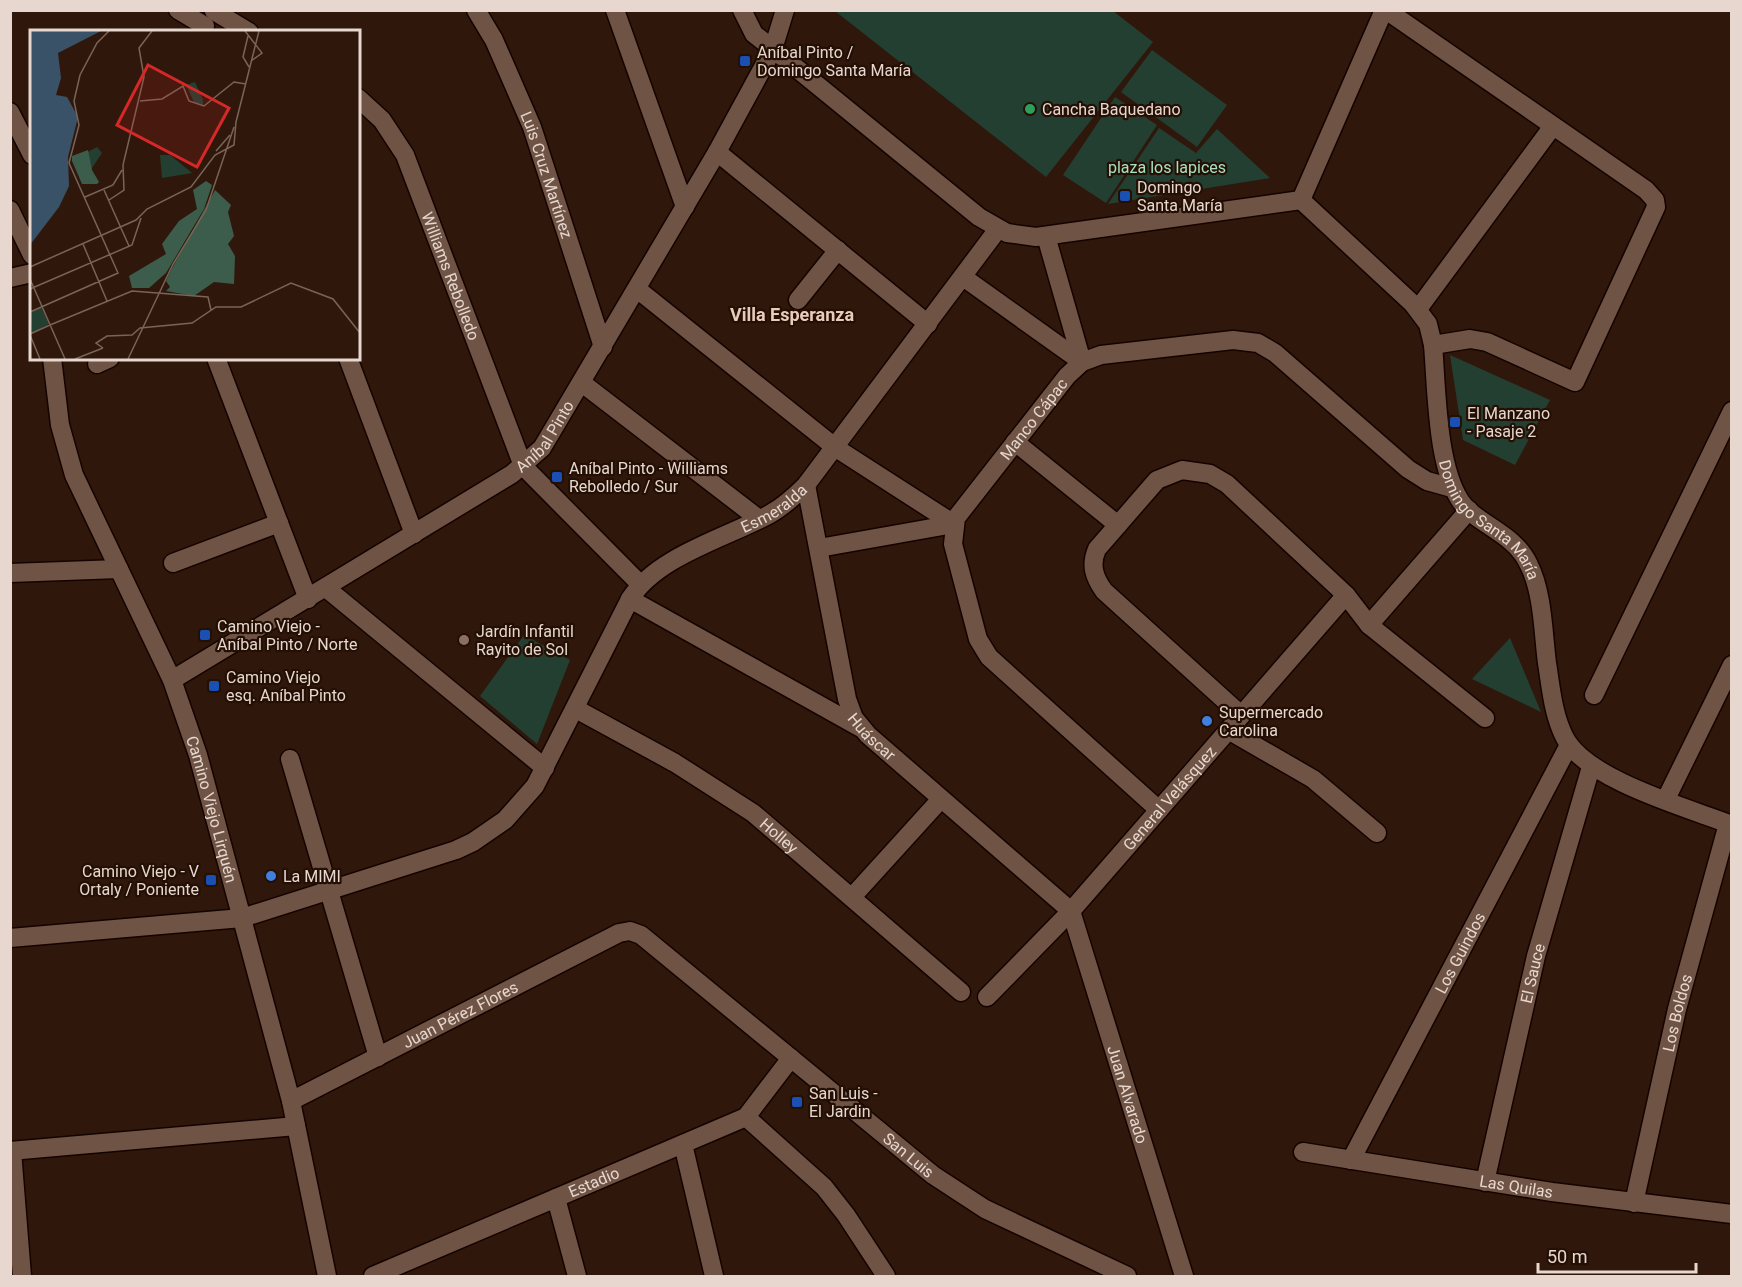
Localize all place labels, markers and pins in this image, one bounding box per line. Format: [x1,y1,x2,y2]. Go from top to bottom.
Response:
place label: Aníbal Pinto / Domingo Santa María [757,43,911,80]
marker: Aníbal Pinto / Domingo Santa María [738,54,752,68]
place label: Cancha Baquedano [1042,100,1181,119]
marker: Cancha Baquedano [1023,102,1037,116]
place label: Domingo Santa María [1137,178,1223,215]
marker: Domingo Santa María [1118,189,1132,203]
place label: El Manzano - Pasaje 2 [1467,404,1550,441]
marker: El Manzano - Pasaje 2 [1448,415,1462,429]
place label: Aníbal Pinto - Williams Rebolledo / Sur [569,459,728,496]
marker: Aníbal Pinto - Williams Rebolledo / Sur [550,470,564,484]
place label: Camino Viejo - Aníbal Pinto / Norte [217,617,357,654]
place label: Jardín Infantil Rayito de Sol [476,622,574,659]
marker: Camino Viejo - Aníbal Pinto / Norte [198,628,212,642]
marker: Jardín Infantil Rayito de Sol [457,633,471,647]
place label: Camino Viejo esq. Aníbal Pinto [226,668,346,705]
marker: Camino Viejo esq. Aníbal Pinto [207,679,221,693]
place label: Supermercado Carolina [1219,703,1323,740]
marker: Supermercado Carolina [1200,714,1214,728]
place label: Camino Viejo - V Ortaly / Poniente [79,862,199,899]
place label: La MIMI [283,867,341,886]
marker: La MIMI [264,869,278,883]
marker: Camino Viejo - V Ortaly / Poniente [204,873,218,887]
place label: San Luis - El Jardin [809,1084,878,1121]
marker: San Luis - El Jardin [790,1095,804,1109]

